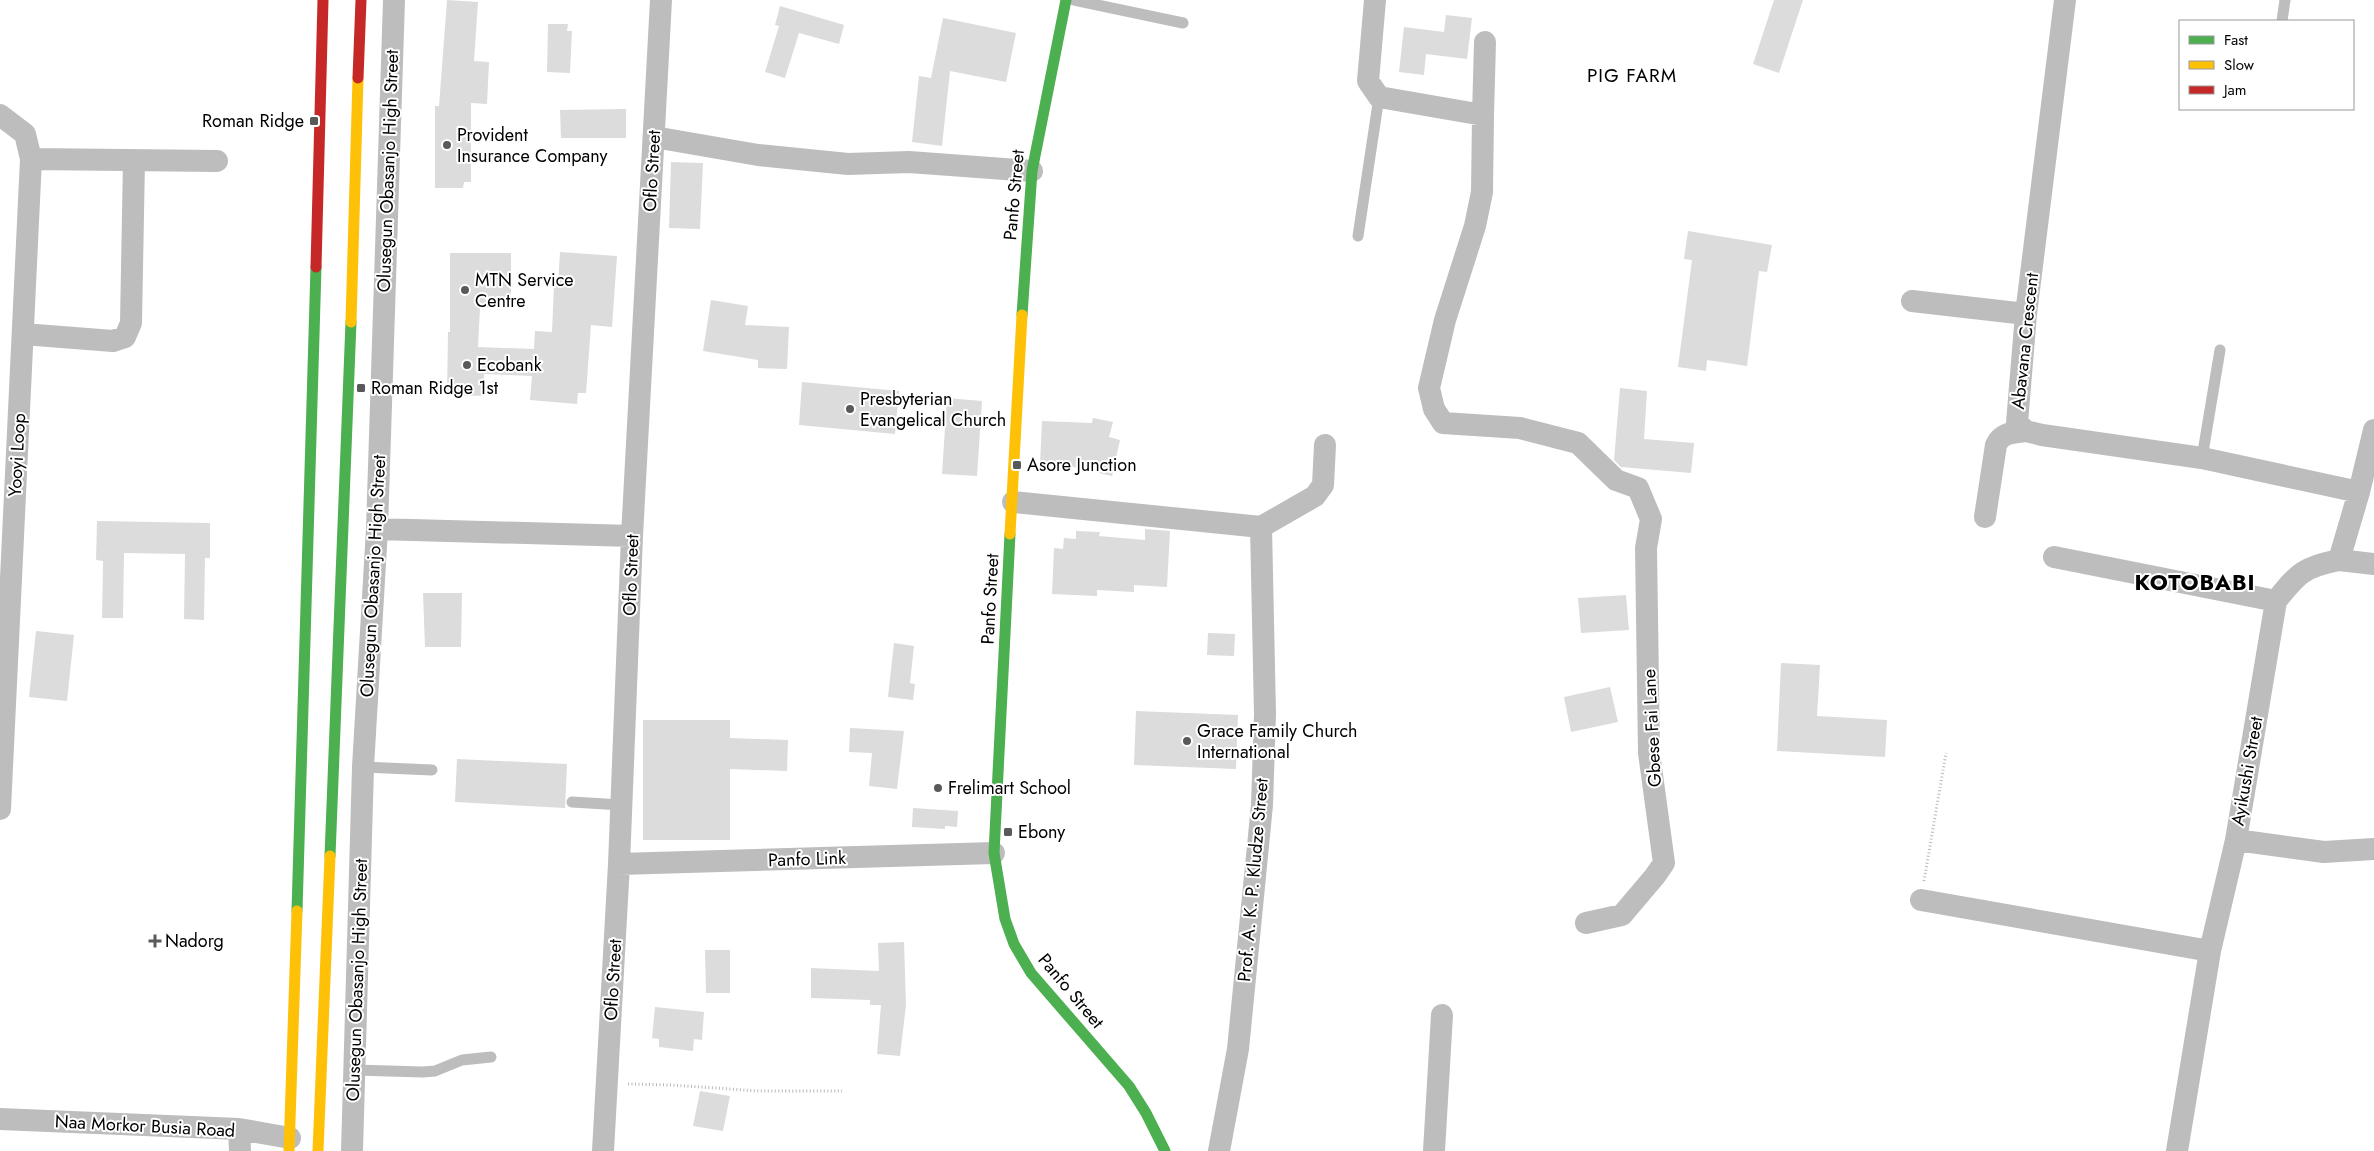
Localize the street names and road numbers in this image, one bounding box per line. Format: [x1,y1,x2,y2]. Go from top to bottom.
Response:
street label: Olusegun Obasanjo High Street [371,49,405,293]
street label: Oflo Street [637,129,667,212]
street label: Panfo Street [997,148,1031,241]
street label: Abavana Crescent [2005,271,2045,411]
street label: Yooyi Loop [2,413,32,497]
street label: Olusegun Obasanjo High Street [354,453,392,698]
street label: Oflo Street [617,533,645,616]
street label: Panfo Street [975,552,1005,645]
street label: Gbese Fai Lane [1636,668,1668,788]
street label: Ayikushi Street [2225,714,2270,828]
street label: Prof. A. K. P. Kludze Street [1231,776,1275,983]
street label: Panfo Link [768,845,846,873]
street label: Olusegun Obasanjo High Street [340,858,374,1102]
street label: Oflo Street [598,938,628,1021]
street label: Panfo Street [1032,948,1111,1035]
street label: Naa Morkor Busia Road [54,1108,236,1144]

